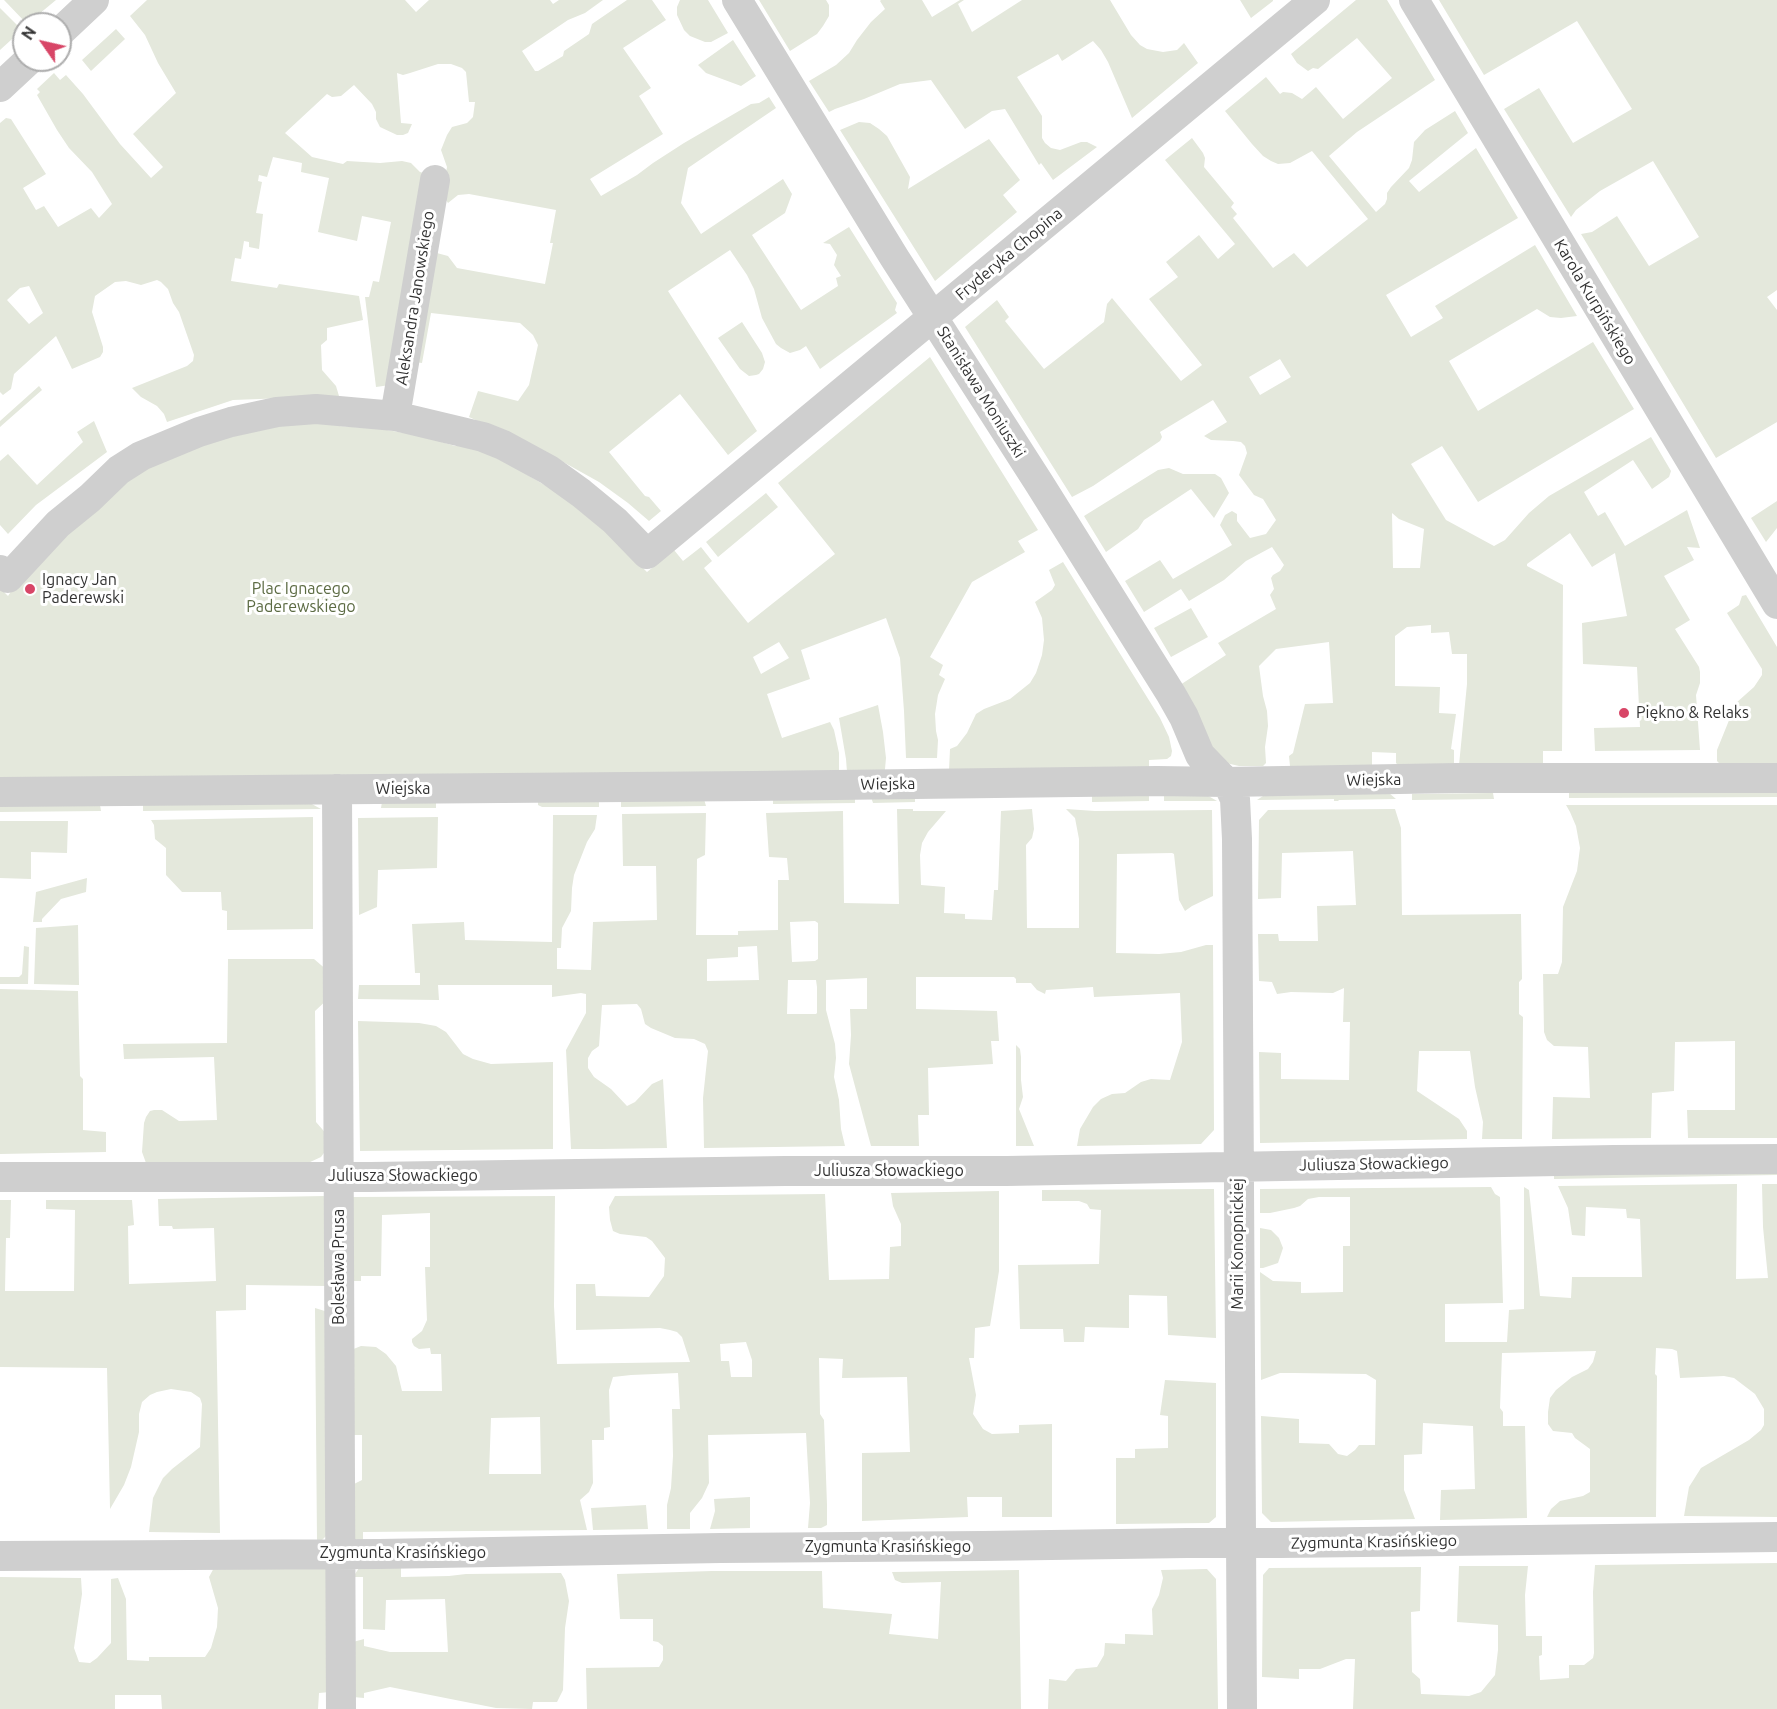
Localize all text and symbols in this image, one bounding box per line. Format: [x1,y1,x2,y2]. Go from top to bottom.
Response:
north arrow [12,12,72,72]
text: N [18,23,40,43]
street label: Fryderyka Chopina [952,204,1066,304]
street label: Aleksandra Janowskiego [392,209,438,387]
street label: Karola Kurpińskiego [1550,236,1640,368]
street label: Stanisława Moniuszki [933,323,1029,461]
place label: Ignacy Jan Paderewski [42,570,124,608]
park label: Plac Ignacego Paderewskiego [246,579,356,617]
marker: Ignacy Jan Paderewski [23,582,37,596]
place label: Piękno & Relaks [1636,703,1749,723]
marker: Piękno & Relaks [1617,706,1631,720]
street label: Wiejska [1346,770,1402,790]
street label: Wiejska [860,774,916,794]
street label: Wiejska [376,779,430,799]
street label: Juliusza Słowackiego [1299,1153,1449,1175]
street label: Juliusza Słowackiego [814,1161,964,1181]
street label: Juliusza Słowackiego [328,1166,478,1186]
street label: Marii Konopnickiej [1228,1178,1248,1310]
street label: Bolesława Prusa [329,1209,349,1325]
street label: Zygmunta Krasińskiego [1291,1531,1457,1553]
street label: Zygmunta Krasińskiego [805,1537,971,1557]
street label: Zygmunta Krasińskiego [320,1543,486,1563]

